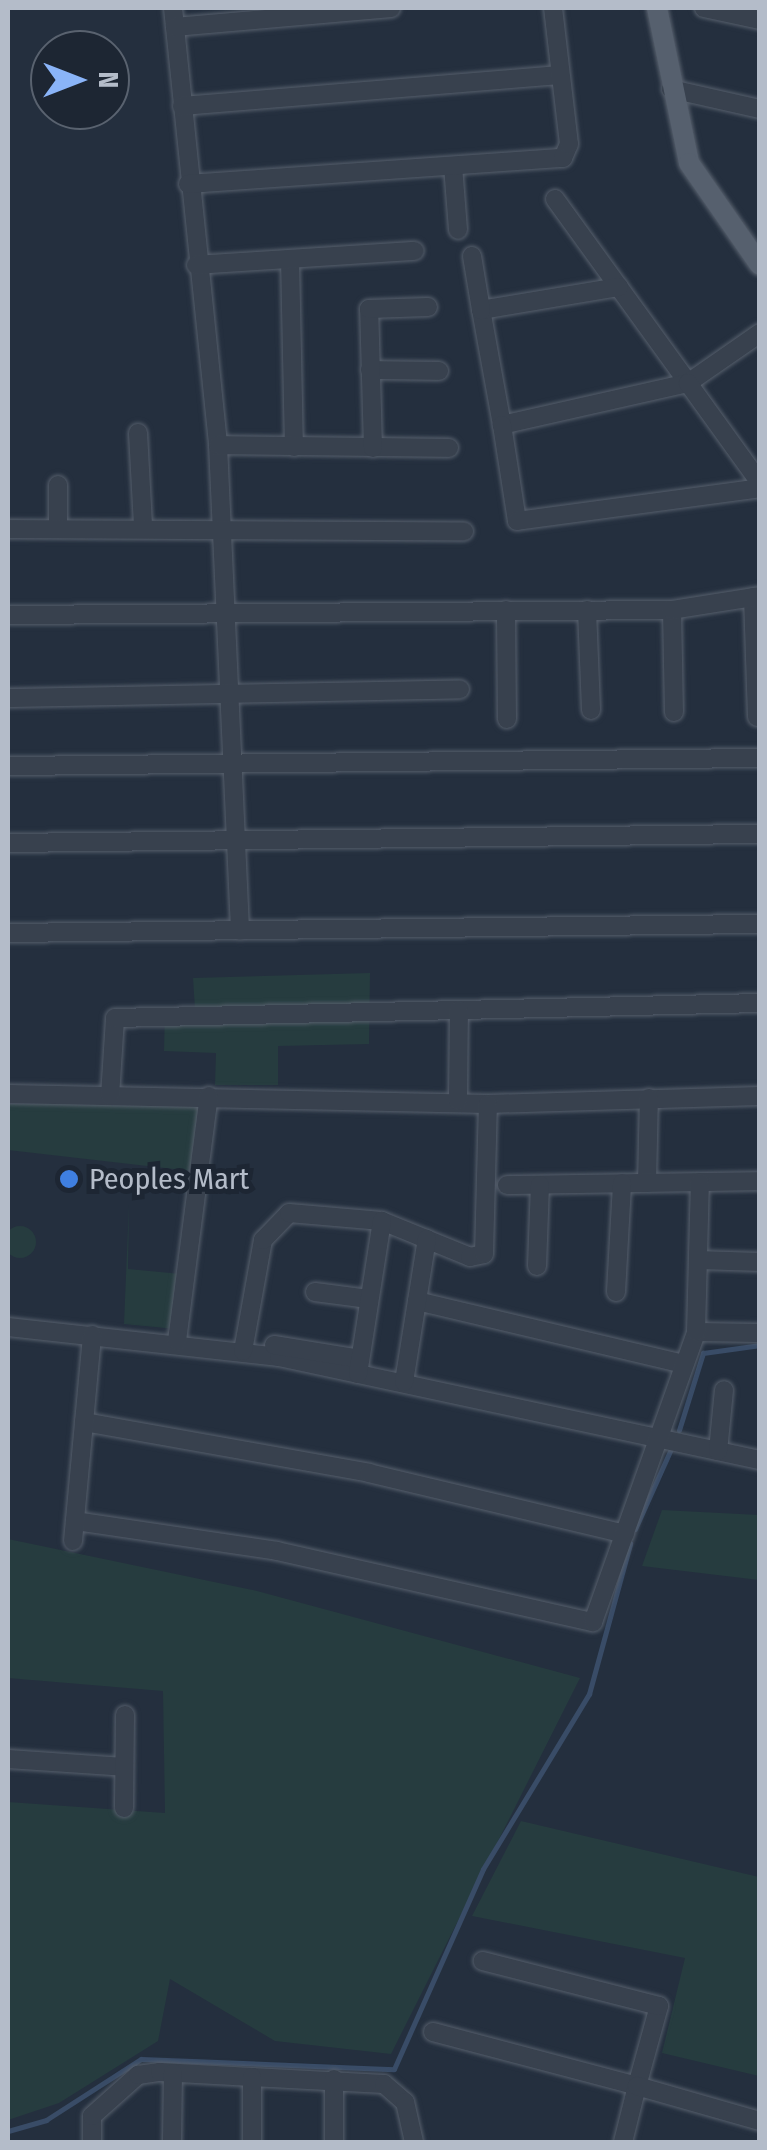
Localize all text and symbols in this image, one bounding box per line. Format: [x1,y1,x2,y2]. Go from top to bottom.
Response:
north arrow [30,30,130,130]
text: N [92,72,125,88]
place label: Peoples Mart [89,1161,249,1197]
marker: Peoples Mart [58,1168,80,1190]

